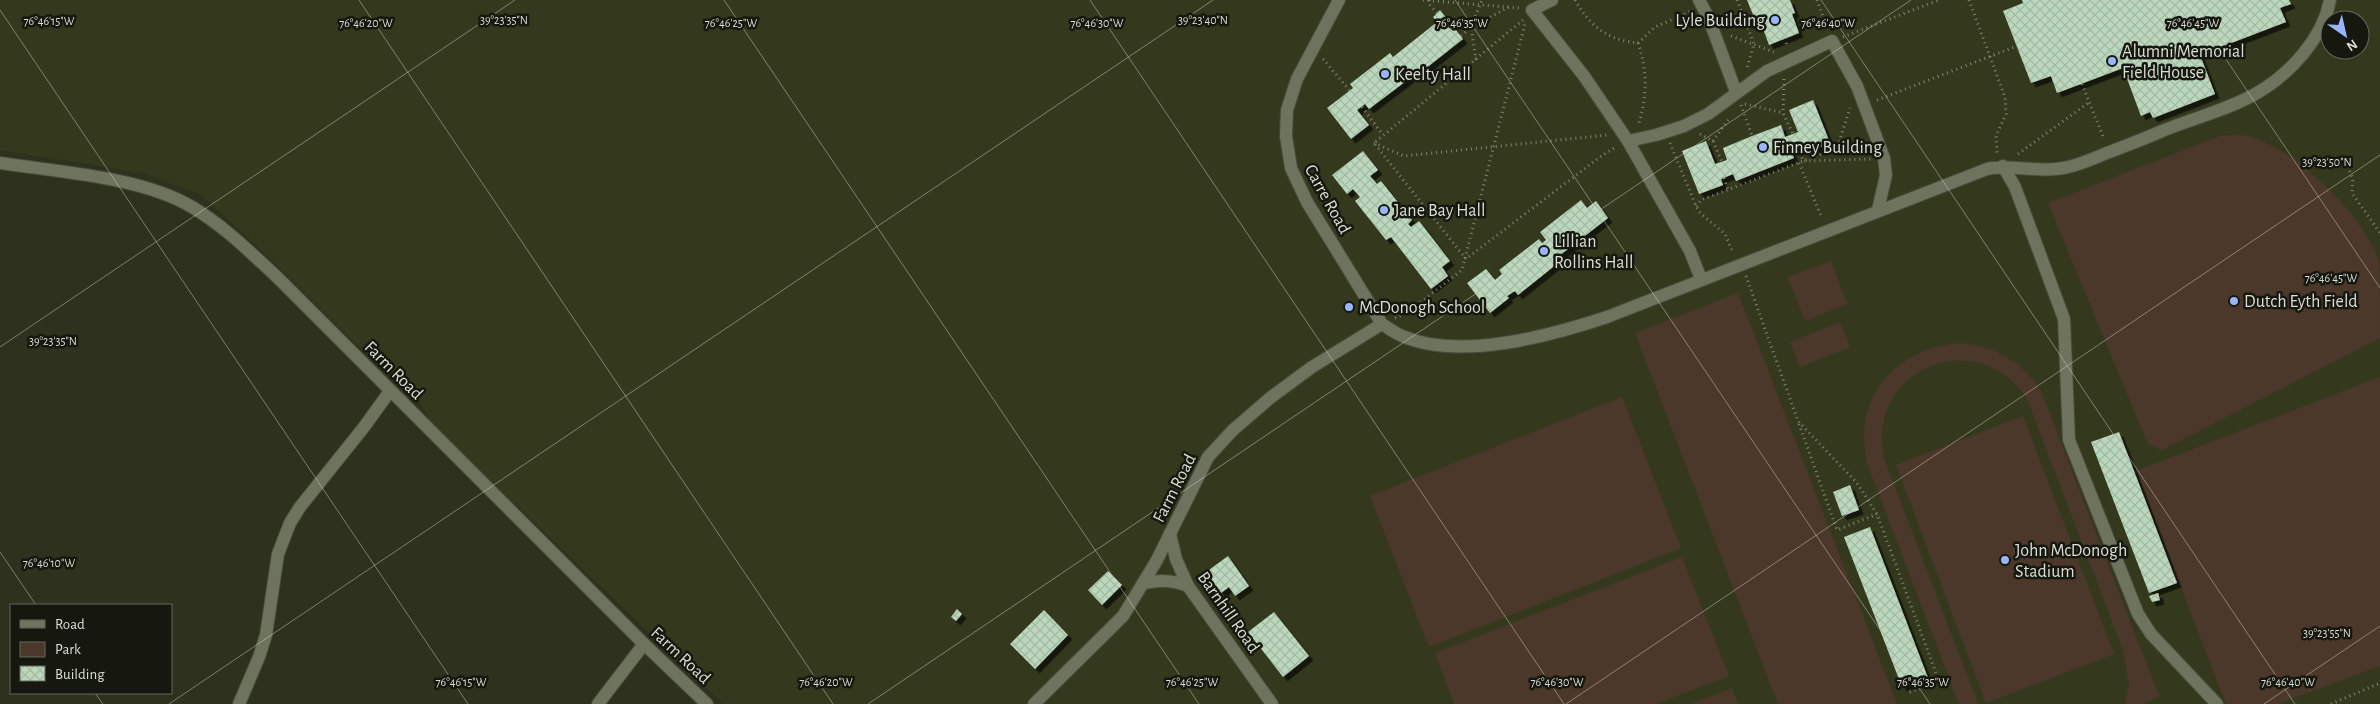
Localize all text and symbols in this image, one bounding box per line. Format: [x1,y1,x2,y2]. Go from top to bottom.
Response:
north arrow [2320,10,2370,60]
place label: Lyle Building [1675,12,1765,30]
text: 39°23'35"N [480,14,528,26]
text: 39°23'40"N [1178,14,1228,26]
marker: Lyle Building [1769,14,1781,26]
text: 76°46'15"W [24,15,75,27]
text: 76°46'20"W [339,17,393,29]
text: 76°46'25"W [705,17,757,29]
text: 76°46'30"W [1070,17,1124,29]
text: 76°46'35"W [1436,17,1488,29]
text: 76°46'40"W [1801,17,1855,29]
text: 76°46'45"W [2167,17,2220,29]
text: N [2344,36,2360,53]
place label: Alumni Memorial Field House [2122,43,2245,82]
marker: Alumni Memorial Field House [2106,55,2118,67]
place label: Keelty Hall [1395,66,1471,84]
marker: Keelty Hall [1379,68,1391,80]
place label: Finney Building [1773,139,1882,157]
marker: Finney Building [1757,141,1769,153]
text: 39°23'50"N [2302,156,2352,168]
street label: Carre Road [1301,162,1353,237]
place label: Jane Bay Hall [1394,202,1485,220]
marker: Jane Bay Hall [1378,204,1390,216]
place label: Lillian Rollins Hall [1554,233,1634,272]
marker: Lillian Rollins Hall [1538,245,1550,257]
text: 76°46'45"W [2305,272,2358,284]
place label: Dutch Eyth Field [2244,293,2358,311]
marker: Dutch Eyth Field [2228,295,2240,307]
place label: McDonogh School [1359,299,1485,317]
marker: McDonogh School [1343,301,1355,313]
text: 39°23'35"N [29,335,77,347]
street label: Farm Road [361,338,426,403]
street label: Farm Road [1150,451,1200,526]
place label: John McDonogh Stadium [2015,542,2127,581]
marker: John McDonogh Stadium [1999,554,2011,566]
text: 76°46'10"W [23,557,75,569]
street label: Barnhill Road [1194,569,1263,656]
legend [10,604,172,694]
text: Road [55,617,85,632]
street label: Farm Road [647,624,714,688]
text: 39°23'55"N [2303,627,2351,639]
text: Park [55,642,81,657]
text: Building [55,667,105,682]
text: 76°46'15"W [436,676,487,688]
text: 76°46'20"W [799,676,853,688]
text: 76°46'25"W [1166,676,1218,688]
text: 76°46'30"W [1530,676,1584,688]
text: 76°46'35"W [1897,676,1949,688]
text: 76°46'40"W [2261,676,2315,688]

